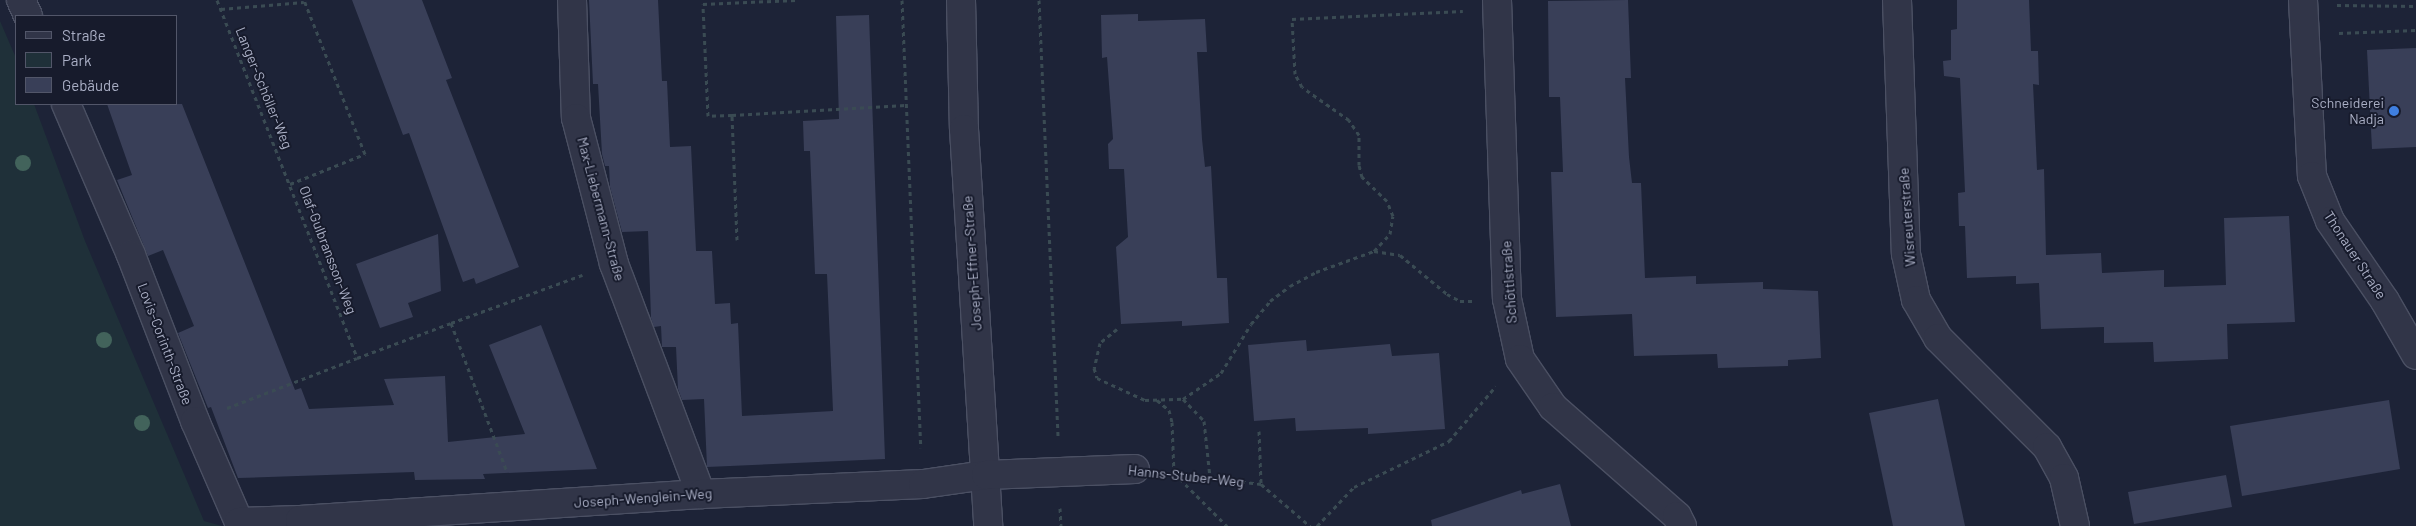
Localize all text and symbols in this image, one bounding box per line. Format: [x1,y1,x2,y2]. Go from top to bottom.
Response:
legend [15,15,178,105]
street label: Langer-Schöller-Weg [232,25,296,151]
text: Straße [62,26,106,44]
text: Park [62,51,91,69]
text: Gebäude [62,76,119,94]
place label: Schneiderei Nadja [2311,95,2384,128]
marker: Schneiderei Nadja [2388,105,2400,117]
street label: Max-Liebermann-Straße [574,135,628,283]
street label: Wisreuterstraße [1895,167,1919,267]
street label: Olaf-Gulbransson-Weg [296,184,360,316]
street label: Joseph-Effner-Straße [959,195,985,331]
street label: Thonauer Straße [2320,208,2390,302]
street label: Schöttlstraße [1498,240,1520,324]
street label: Lovis-Corinth-Straße [134,281,196,407]
street label: Hanns-Stuber-Weg [1127,462,1245,490]
street label: Joseph-Wenglein-Weg [573,485,713,511]

